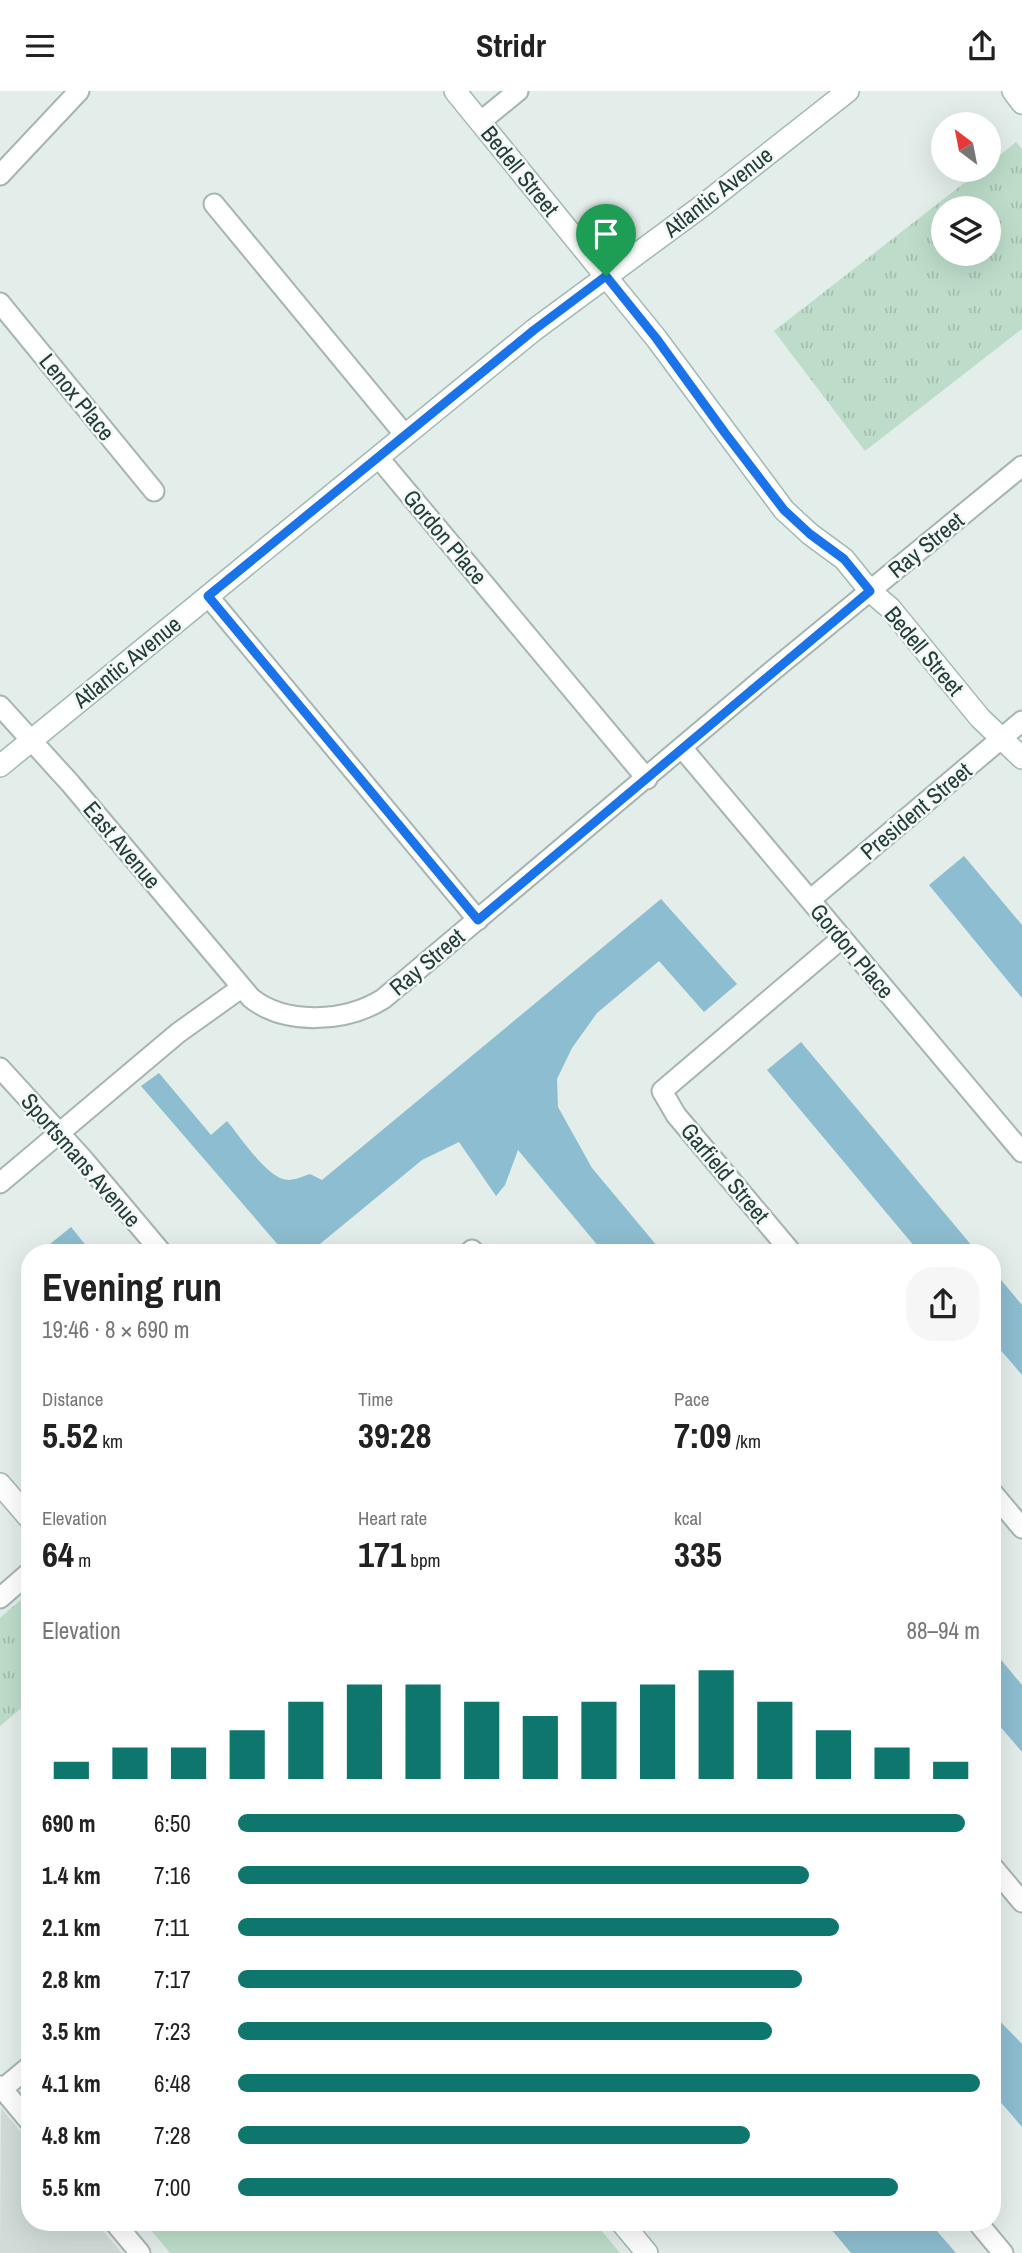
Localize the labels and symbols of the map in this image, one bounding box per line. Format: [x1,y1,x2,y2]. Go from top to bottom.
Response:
north arrow [931,112,1001,182]
street label: Bedell Street [474,119,566,222]
street label: Atlantic Avenue [656,139,779,245]
pin [576,204,636,276]
street label: Lenox Place [33,347,122,447]
street label: Gordon Place [396,483,494,591]
street label: Ray Street [881,505,970,585]
street label: Bedell Street [878,599,971,702]
street label: Atlantic Avenue [65,608,187,715]
street label: President Street [854,755,978,866]
street label: East Avenue [77,794,168,895]
street label: Gordon Place [803,897,901,1005]
street label: Ray Street [383,921,471,1002]
street label: Sportsmans Avenue [14,1086,148,1233]
street label: Garfield Street [674,1116,777,1230]

